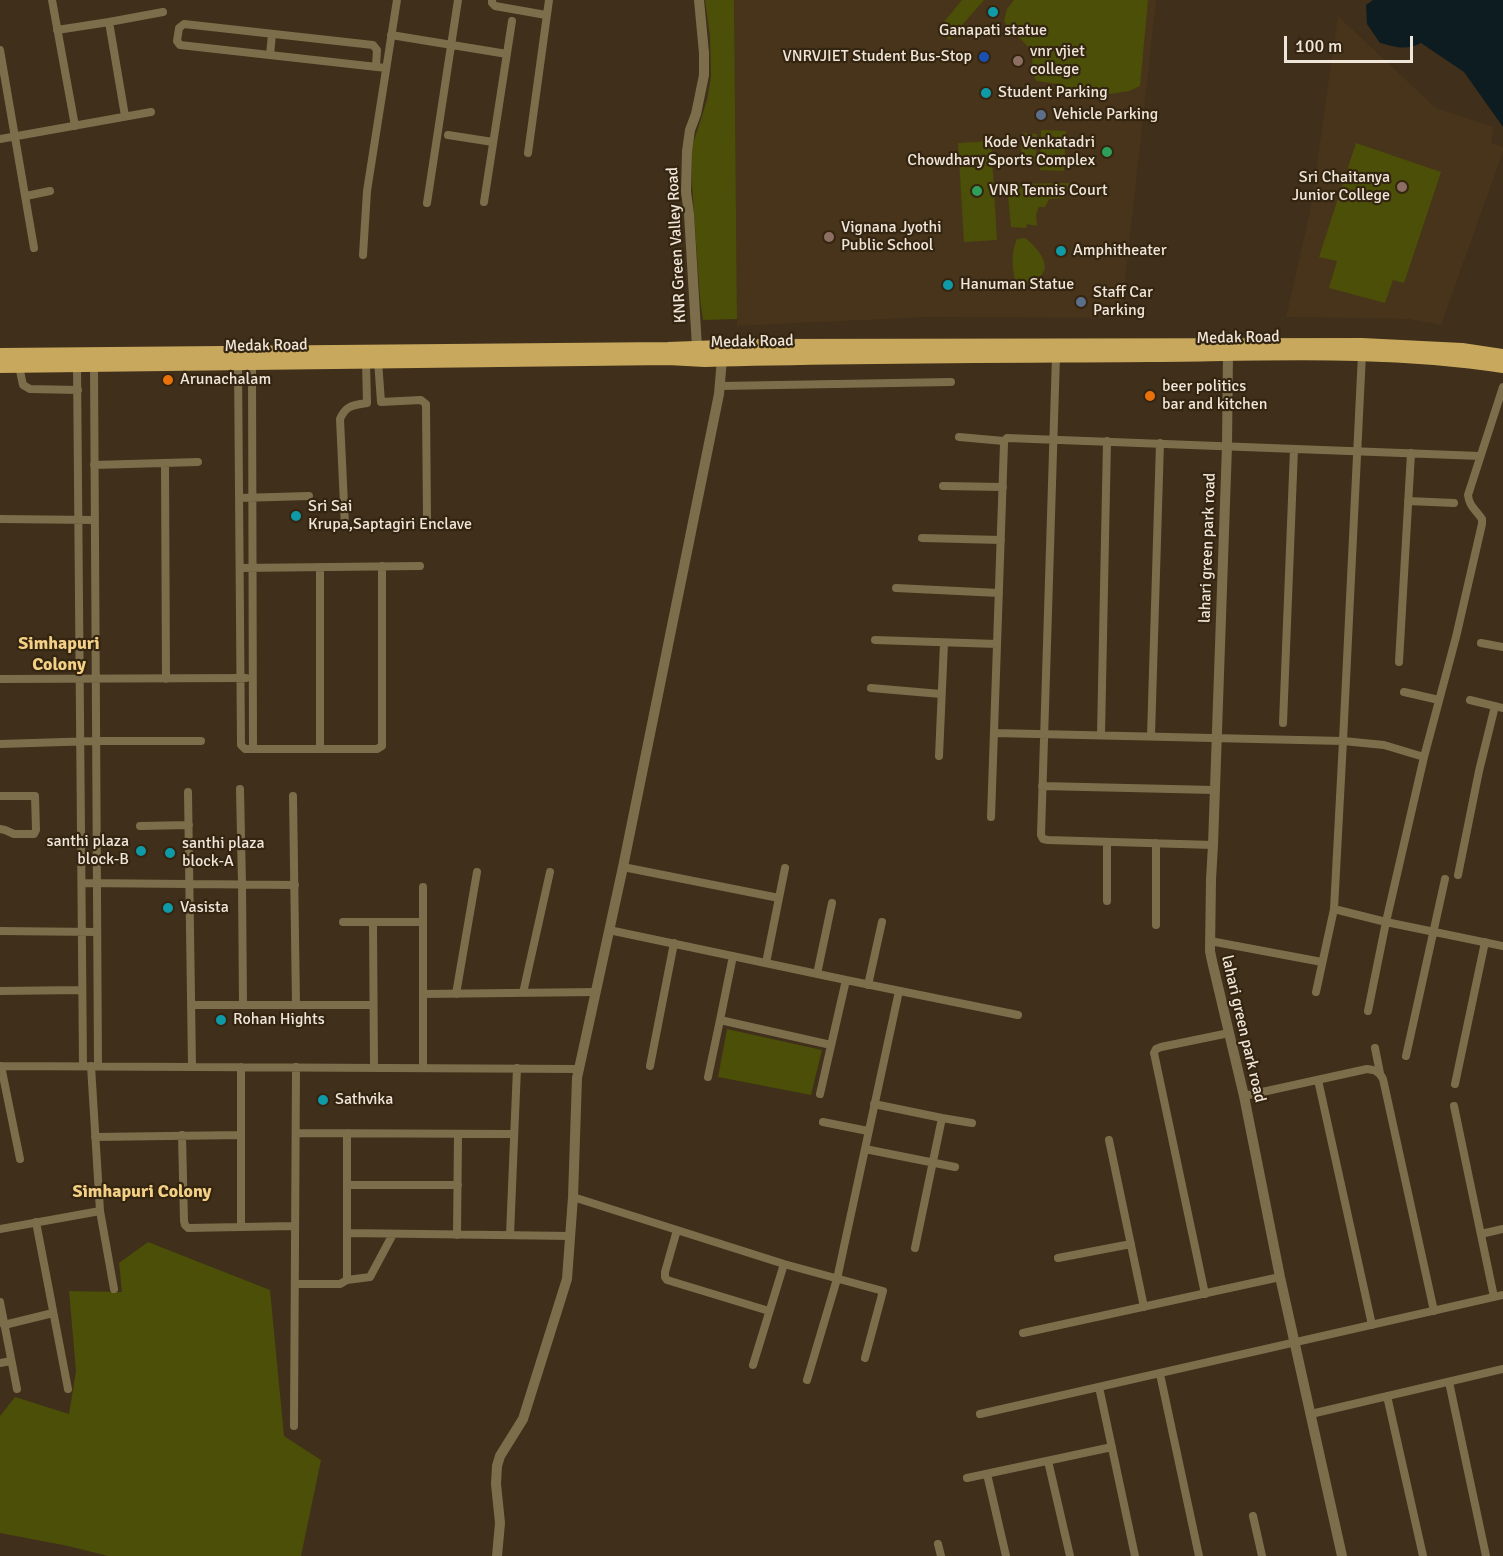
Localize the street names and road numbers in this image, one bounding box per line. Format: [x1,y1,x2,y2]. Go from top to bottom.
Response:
street label: KNR Green Valley Road [663,166,691,324]
street label: Medak Road [1196,328,1280,348]
street label: Medak Road [710,332,794,352]
street label: Medak Road [224,336,308,356]
street label: lahari green park road [1196,472,1220,624]
street label: lahari green park road [1217,954,1269,1104]

